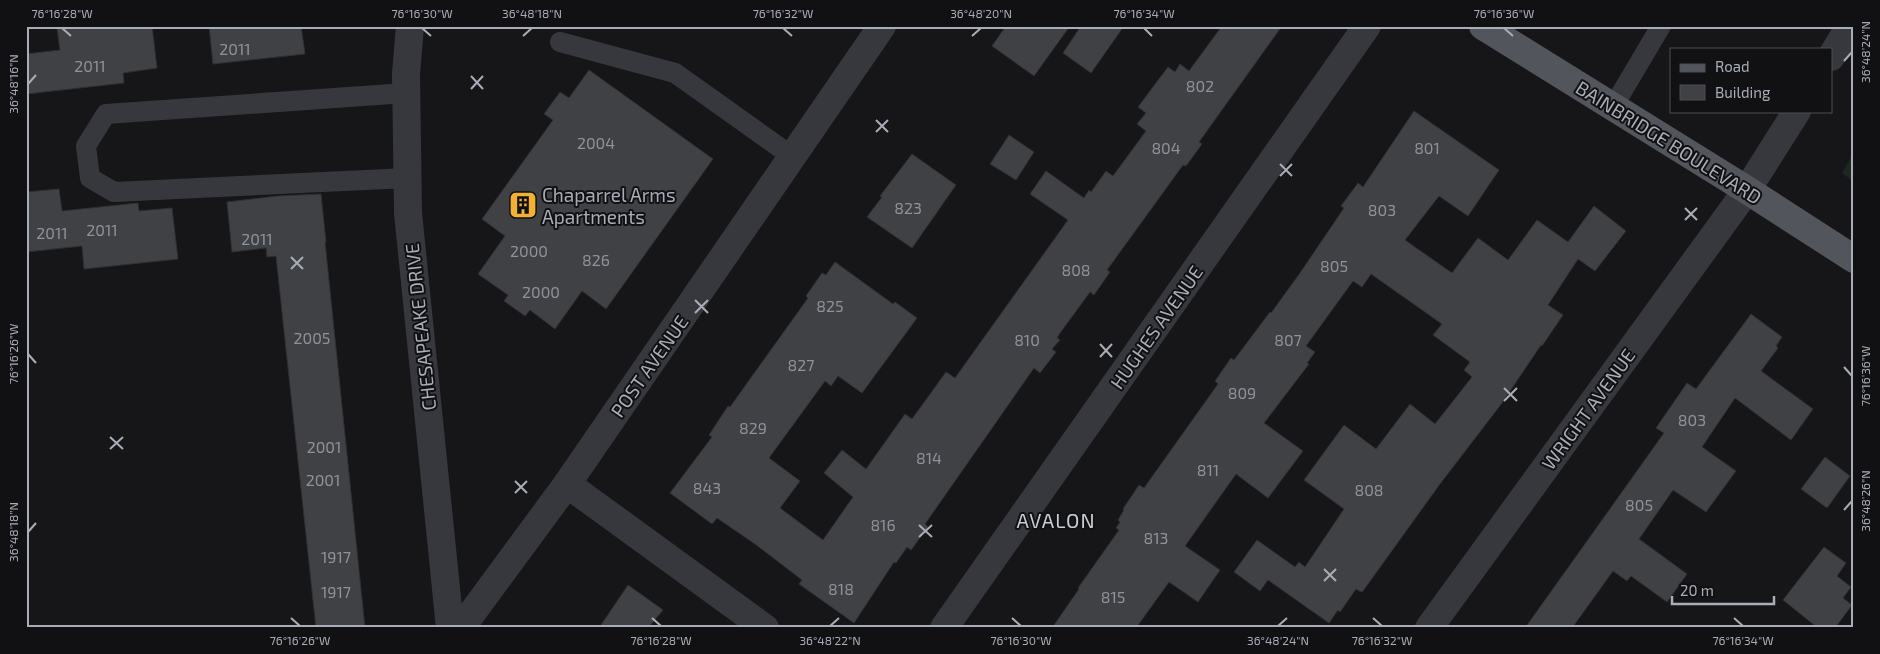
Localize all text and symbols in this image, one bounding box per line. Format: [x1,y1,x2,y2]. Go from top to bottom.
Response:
text: 76°16'28"W [31,6,93,20]
text: 76°16'30"W [391,6,453,20]
text: 36°48'18"N [502,6,562,20]
text: 76°16'32"W [753,6,813,20]
text: 36°48'20"N [950,6,1012,20]
text: 76°16'34"W [1113,6,1175,20]
text: 76°16'36"W [1474,6,1534,20]
text: 36°48'24"N [1858,21,1872,83]
house number: 2011 [219,39,251,58]
legend [1670,48,1832,112]
text: 36°48'16"N [6,54,20,114]
house number: 2011 [74,56,106,75]
text: Road [1715,57,1750,75]
street label: BAINBRIDGE BOULEVARD [1572,75,1766,209]
house number: 802 [1186,76,1214,95]
text: Building [1715,83,1771,101]
house number: 2004 [577,133,615,152]
house number: 804 [1151,138,1181,157]
house number: 801 [1414,138,1440,157]
place label: Chaparrel Arms Apartments [542,183,676,228]
building icon: Chaparrel Arms Apartments [508,190,538,220]
house number: 823 [894,198,922,217]
house number: 803 [1368,200,1396,219]
house number: 2011 [86,220,118,239]
house number: 2011 [36,223,68,242]
house number: 2011 [241,229,273,248]
house number: 2000 [510,241,548,260]
street label: CHESAPEAKE DRIVE [400,242,440,412]
house number: 826 [582,250,610,269]
house number: 805 [1320,256,1348,275]
house number: 808 [1061,260,1091,279]
street label: HUGHES AVENUE [1105,261,1207,393]
house number: 2000 [522,282,560,301]
house number: 825 [816,296,844,315]
street label: POST AVENUE [605,311,693,421]
text: 76°16'26"W [6,324,20,384]
house number: 2005 [294,328,330,347]
house number: 810 [1014,330,1040,349]
house number: 807 [1274,330,1302,349]
street label: WRIGHT AVENUE [1536,344,1640,474]
text: 76°16'36"W [1858,346,1872,406]
house number: 827 [788,355,814,374]
house number: 809 [1228,383,1256,402]
house number: 803 [1678,410,1706,429]
house number: 829 [739,418,767,437]
house number: 2001 [307,437,341,456]
house number: 814 [916,448,942,467]
house number: 811 [1197,460,1219,479]
house number: 2001 [306,470,340,489]
text: 36°48'26"N [1858,470,1872,532]
house number: 843 [693,478,721,497]
house number: 808 [1354,480,1384,499]
house number: 805 [1625,495,1653,514]
text: 36°48'18"N [6,502,20,562]
district label: AVALON [1016,508,1096,532]
house number: 816 [870,515,896,534]
house number: 813 [1144,528,1168,547]
house number: 1917 [321,547,351,566]
scale bar [1672,574,1775,606]
house number: 818 [828,579,854,598]
text: 20 m [1680,581,1714,599]
house number: 1917 [321,582,351,601]
house number: 815 [1101,587,1125,606]
text: 76°16'26"W [270,633,330,647]
text: 76°16'28"W [630,633,692,647]
text: 36°48'22"N [799,633,861,647]
text: 76°16'30"W [990,633,1052,647]
text: 36°48'24"N [1247,633,1309,647]
text: 76°16'32"W [1352,633,1412,647]
text: 76°16'34"W [1712,633,1774,647]

